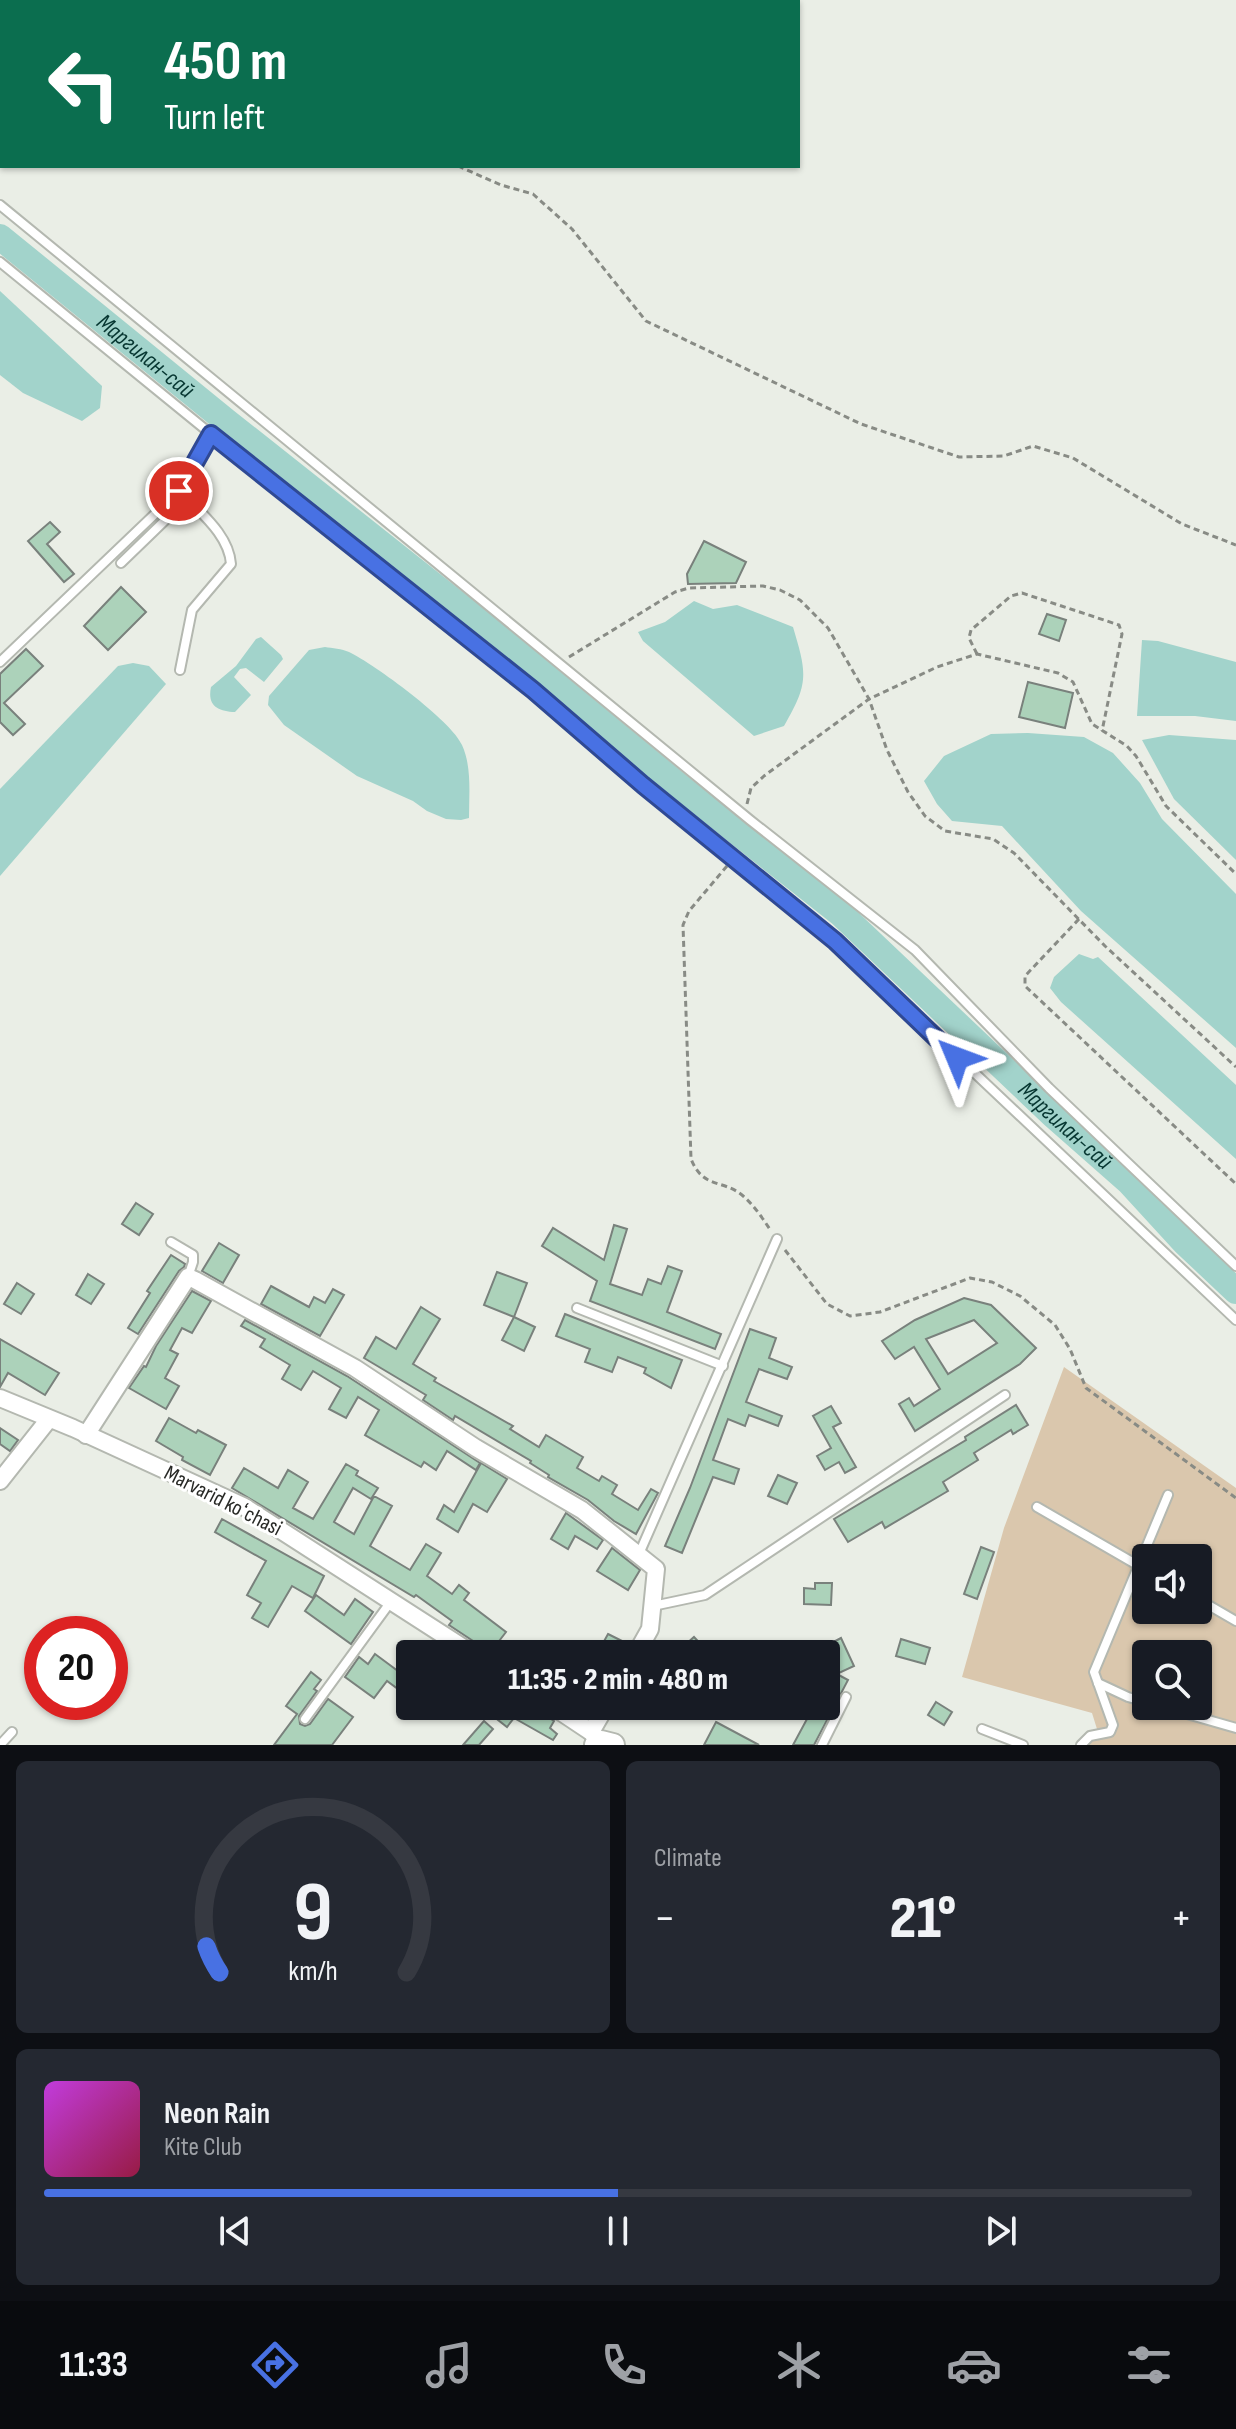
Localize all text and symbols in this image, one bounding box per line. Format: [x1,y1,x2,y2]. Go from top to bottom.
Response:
text: 450 m [164,29,287,96]
icon: left [32,32,136,136]
text: Turn left [164,97,265,140]
water label: Маргилан-сай [91,307,201,404]
pin [145,457,213,525]
icon: arrive [157,469,201,513]
position arrow [915,1016,999,1100]
water label: Маргилан-сай [1012,1075,1119,1176]
street label: Marvarid koʻchasi [160,1460,286,1542]
map controls [1132,1544,1212,1720]
button: sound [1132,1544,1212,1624]
speed limit sign: 20 [24,1616,128,1720]
button: search [1132,1640,1212,1720]
text: 11:35 · 2 min · 480 m [508,1662,728,1698]
text: Climate [654,1843,722,1874]
text: 9 [293,1864,333,1964]
text: 21° [890,1883,956,1955]
text: − [654,1892,676,1945]
text: + [1170,1892,1192,1945]
text: km/h [288,1954,338,1989]
text: Neon Rain [164,2096,270,2132]
text: Kite Club [164,2132,242,2163]
icon: previous [213,2209,257,2253]
icon: pause [596,2209,640,2253]
icon: next [979,2209,1023,2253]
icon: directions [247,2337,303,2393]
icon: music [421,2337,477,2393]
icon: phone [596,2337,652,2393]
icon: climate [771,2337,827,2393]
icon: car [946,2337,1002,2393]
icon: filters [1121,2337,1177,2393]
text: 11:33 [59,2344,128,2387]

